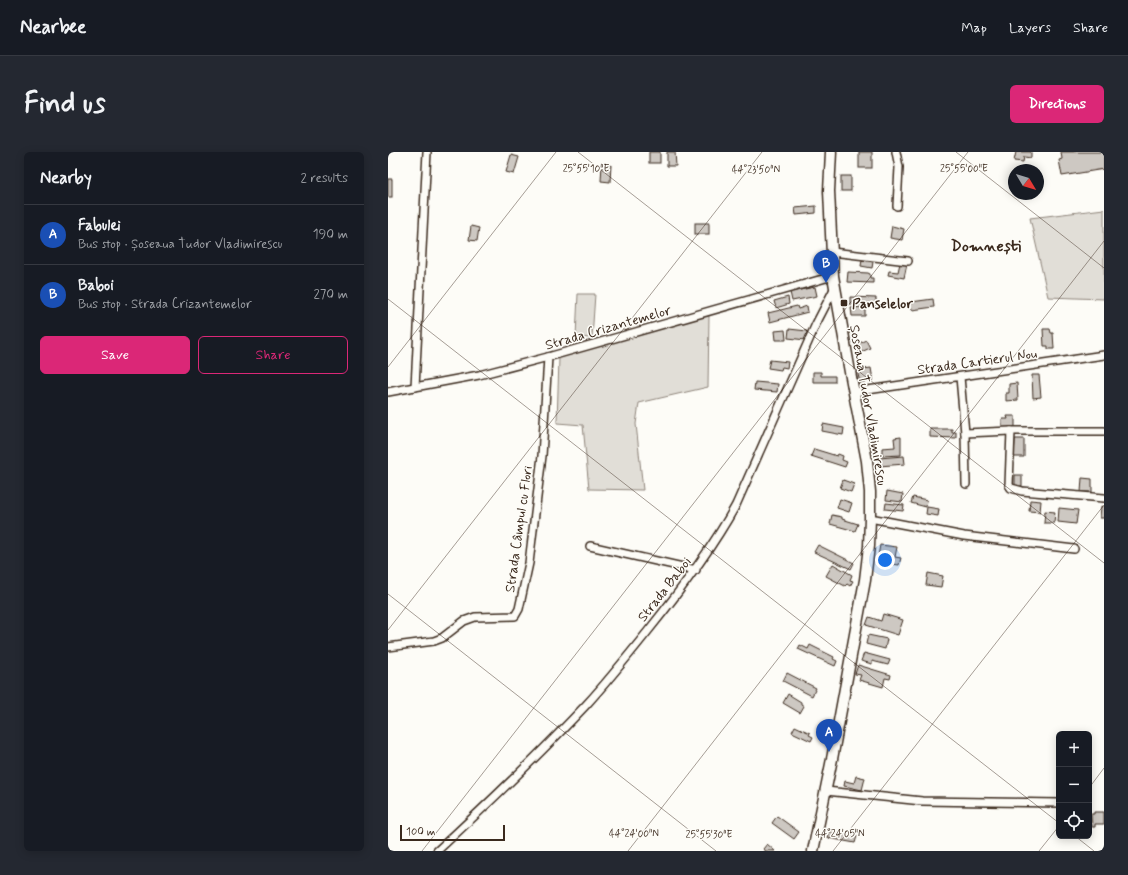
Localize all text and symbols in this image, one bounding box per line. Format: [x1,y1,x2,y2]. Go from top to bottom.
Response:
text: Nearbee [20,15,86,40]
text: Map [961,19,987,37]
text: Layers [1009,19,1051,37]
text: Share [1073,19,1108,37]
button: Directions [1010,85,1104,123]
text: Find us [24,86,105,123]
text: 25°55'10"E [563,162,610,176]
text: 25°55'00"E [940,162,988,176]
text: 44°23'50"N [732,163,781,177]
north arrow [1008,164,1044,200]
text: Nearby [40,167,92,189]
text: 2 results [301,170,348,187]
text: Fabulei [78,216,121,236]
text: A [49,226,57,243]
text: 190 m [313,226,348,243]
text: Bus stop · Șoseaua Tudor Vladimirescu [78,236,282,253]
district label: Domnești [951,236,1022,257]
pin: B [813,250,839,283]
text: Baboi [78,276,114,296]
text: B [49,286,57,303]
text: 270 m [313,286,348,303]
place label: Panselelor [852,295,913,313]
text: Bus stop · Strada Crizantemelor [78,296,252,313]
marker: Panselelor [839,298,849,308]
street label: Strada Crizantemelor [543,301,674,355]
street label: Șoseaua Tudor Vladimirescu [845,323,891,487]
button: Save [40,336,190,374]
button: Share [198,336,348,374]
street label: Strada Cartierul Nou [916,345,1038,379]
street label: Strada Câmpul cu Flori [501,465,537,594]
your location [875,550,895,570]
street label: Strada Baboi [634,554,696,626]
pin: A [816,719,842,752]
map controls [1056,731,1092,839]
button: + [1056,731,1092,767]
button: − [1056,767,1092,803]
button: locate [1056,803,1092,839]
scale bar [400,823,505,842]
text: 100 m [406,825,436,839]
text: 44°24'00"N [609,827,659,841]
text: 44°24'05"N [815,827,865,841]
text: 25°55'30"E [686,828,733,842]

